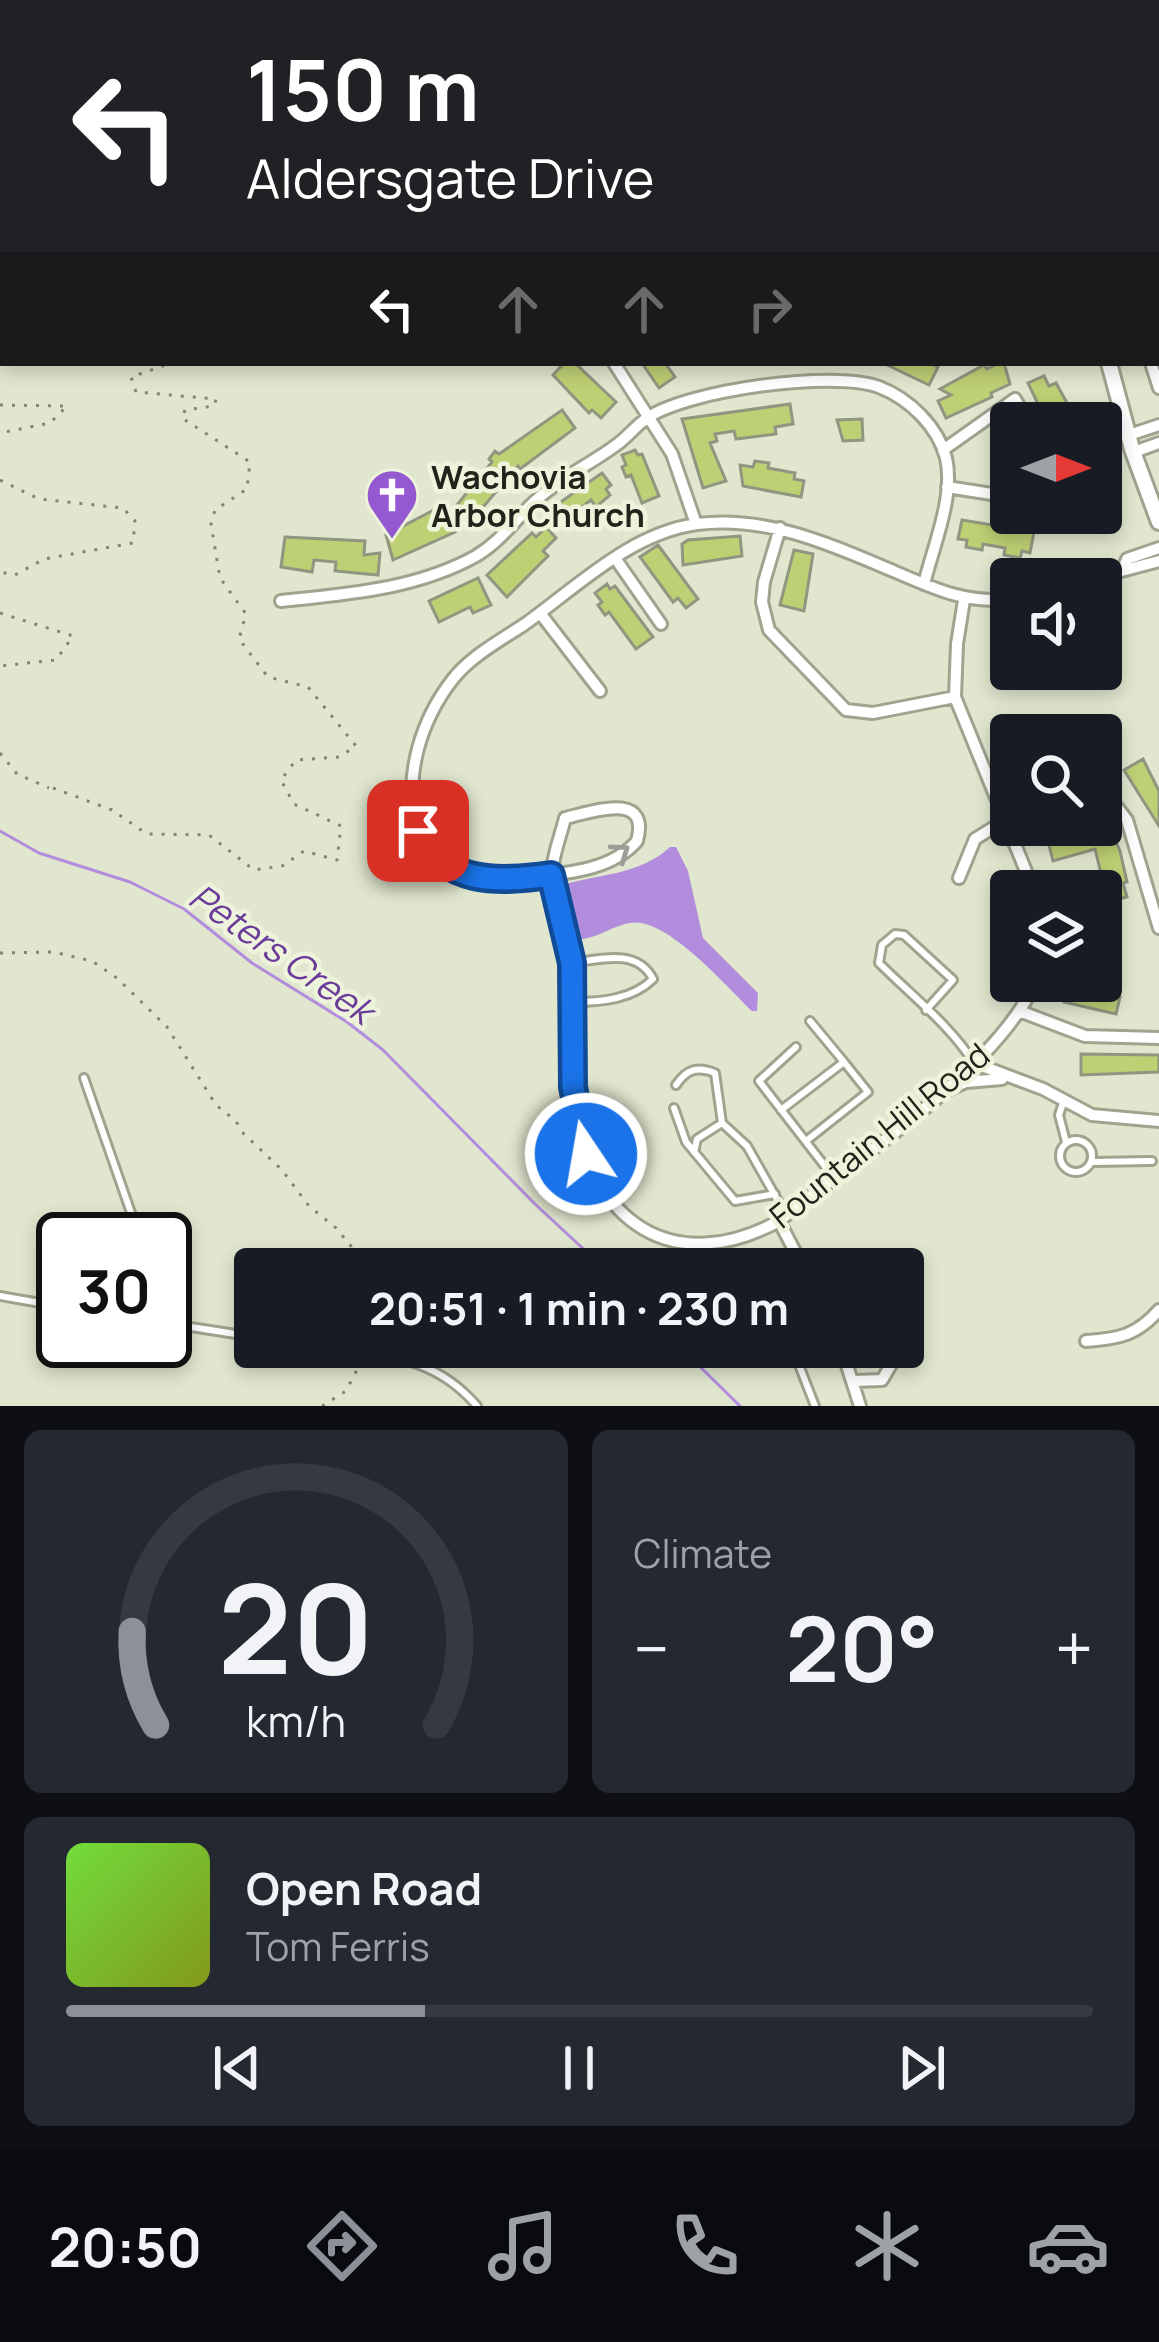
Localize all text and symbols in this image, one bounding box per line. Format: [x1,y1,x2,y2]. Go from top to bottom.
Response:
text: 150 m [246,31,480,146]
icon: left [48,48,204,204]
text: Aldersgate Drive [246,140,654,214]
icon: left [359,276,425,342]
icon: ahead [485,276,551,342]
icon: ahead [611,276,677,342]
icon: right [737,276,803,342]
north arrow [990,402,1122,534]
map controls [990,402,1122,1002]
place label: Wachovia Arbor Church [431,454,645,537]
church icon: Wachovia Arbor Church [364,467,420,541]
button: sound [990,558,1122,690]
button: search [990,714,1122,846]
pin [367,780,469,882]
icon: arrive [385,798,451,864]
one-way arrow [607,844,629,866]
button: layers [990,870,1122,1002]
water label: Peters Creek [180,872,388,1037]
street label: Fountain Hill Road [760,1032,998,1238]
position arrow [523,1091,649,1217]
speed limit sign: 30 [36,1212,192,1368]
text: 20:51 · 1 min · 230 m [369,1277,789,1339]
text: Climate [634,1526,772,1580]
text: 20 [218,1541,374,1711]
text: 20° [785,1586,939,1709]
text: − [634,1603,669,1693]
text: + [1055,1603,1093,1693]
text: km/h [246,1690,346,1749]
text: Open Road [246,1857,482,1919]
text: Tom Ferris [246,1919,430,1973]
icon: previous [204,2035,270,2101]
icon: pause [546,2035,612,2101]
icon: next [889,2035,955,2101]
icon: directions [300,2204,384,2288]
icon: music [481,2204,565,2288]
icon: phone [663,2204,747,2288]
icon: climate [845,2204,929,2288]
icon: car [1026,2204,1110,2288]
text: 20:50 [49,2209,202,2283]

